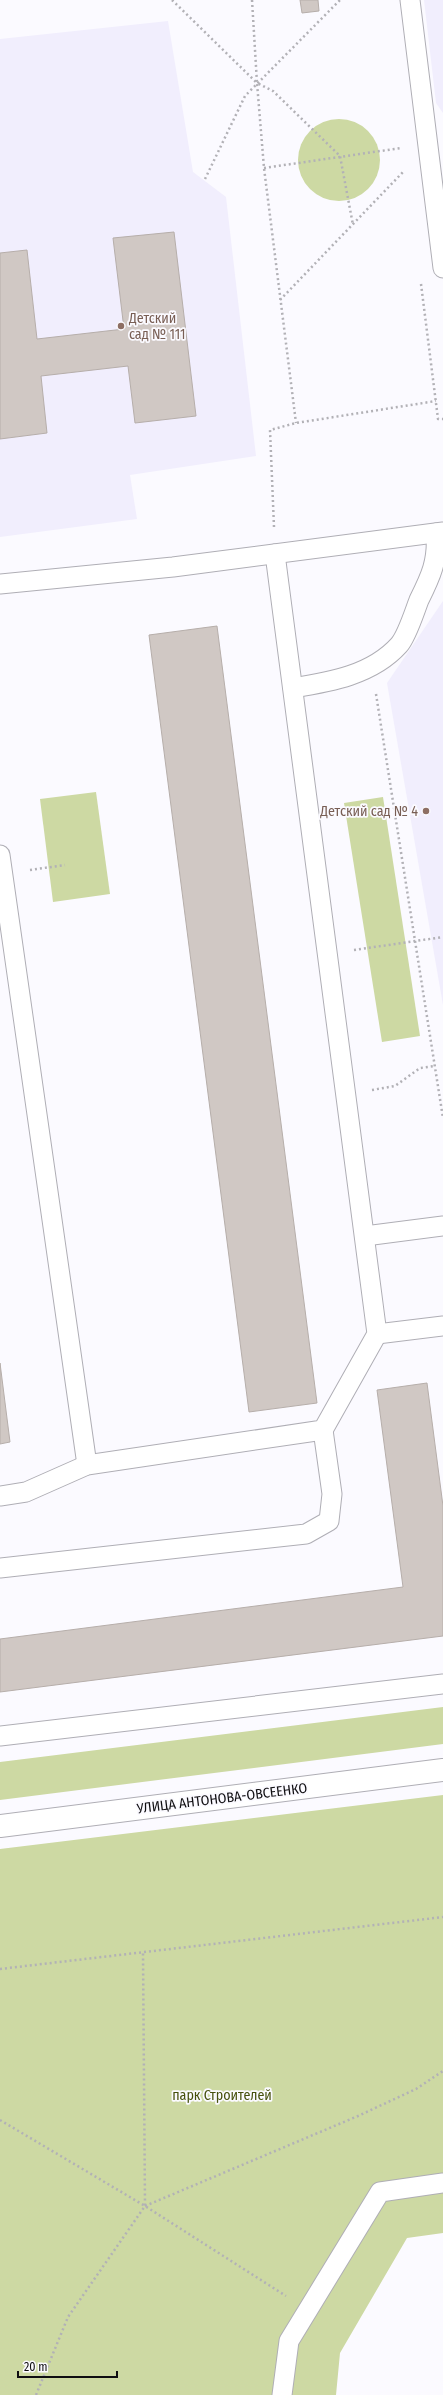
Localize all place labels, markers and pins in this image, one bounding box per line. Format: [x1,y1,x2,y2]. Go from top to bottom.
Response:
place label: Детский сад № 111 [128,310,185,343]
marker: Детский сад № 111 [116,321,126,331]
place label: Детский сад № 4 [319,803,418,820]
marker: Детский сад № 4 [421,806,431,816]

